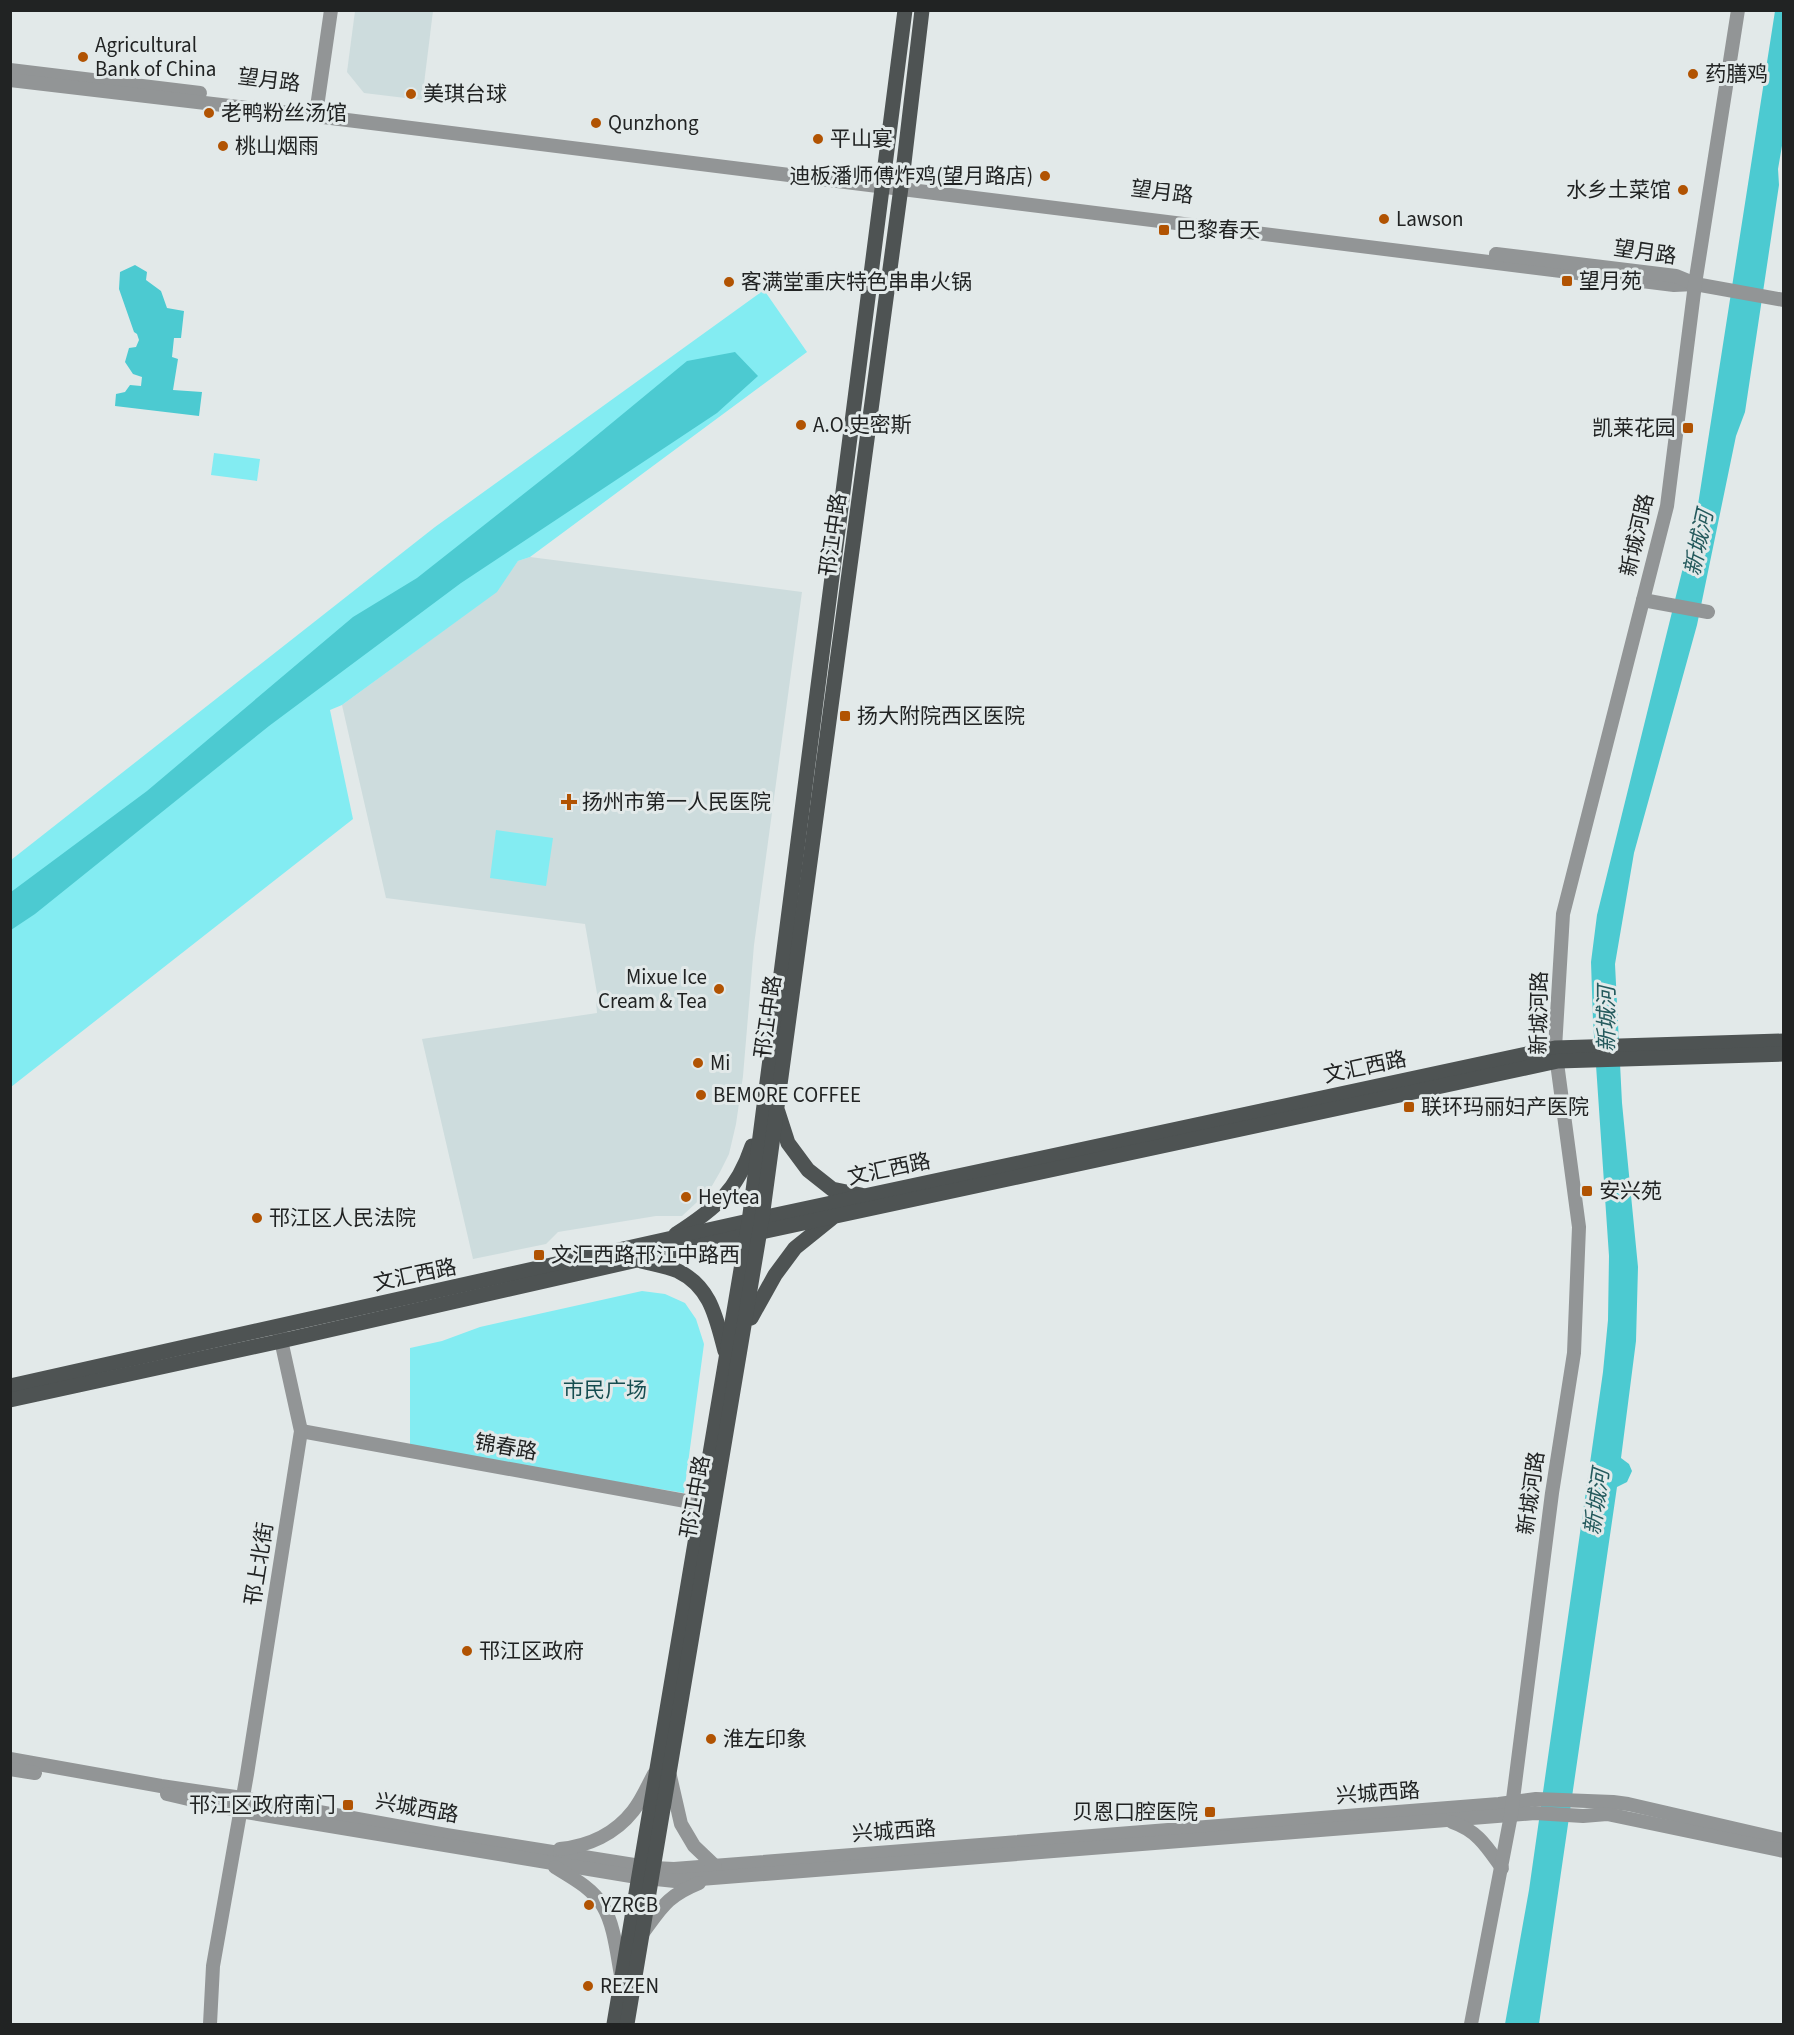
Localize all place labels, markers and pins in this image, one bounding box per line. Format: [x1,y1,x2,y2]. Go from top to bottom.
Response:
place label: Agricultural Bank of China [95,30,216,84]
marker: Agricultural Bank of China [76,50,90,64]
place label: 药膳鸡 [1705,59,1768,89]
marker: 药膳鸡 [1686,67,1700,81]
place label: 美琪台球 [423,79,507,109]
marker: 美琪台球 [404,87,418,101]
place label: 老鸭粉丝汤馆 [221,98,347,128]
marker: 老鸭粉丝汤馆 [202,106,216,120]
place label: Qunzhong [608,108,699,138]
marker: Qunzhong [589,116,603,130]
place label: 平山宴 [830,124,893,154]
place label: 桃山烟雨 [235,131,319,161]
marker: 平山宴 [811,132,825,146]
marker: 桃山烟雨 [216,139,230,153]
place label: 迪板潘师傅炸鸡(望月路店) [789,161,1033,191]
marker: 迪板潘师傅炸鸡(望月路店) [1038,169,1052,183]
place label: 水乡土菜馆 [1566,175,1671,205]
marker: 水乡土菜馆 [1676,183,1690,197]
place label: Lawson [1396,204,1464,234]
marker: Lawson [1377,212,1391,226]
place label: 巴黎春天 [1176,215,1260,245]
marker: 巴黎春天 [1157,223,1171,237]
place label: 望月苑 [1579,266,1642,296]
place label: 客满堂重庆特色串串火锅 [741,267,972,297]
marker: 望月苑 [1560,274,1574,288]
marker: 客满堂重庆特色串串火锅 [722,275,736,289]
place label: A.O.史密斯 [813,410,912,440]
place label: 凯莱花园 [1592,413,1676,443]
marker: A.O.史密斯 [794,418,808,432]
marker: 凯莱花园 [1681,421,1695,435]
place label: 扬大附院西区医院 [857,701,1025,731]
marker: 扬大附院西区医院 [838,709,852,723]
place label: 扬州市第一人民医院 [582,787,771,817]
marker: 扬州市第一人民医院 [560,793,578,811]
place label: Mixue Ice Cream & Tea [598,962,707,1016]
marker: Mixue Ice Cream & Tea [712,982,726,996]
place label: Mi [710,1048,730,1078]
marker: Mi [691,1056,705,1070]
place label: BEMORE COFFEE [713,1080,861,1110]
marker: BEMORE COFFEE [694,1088,708,1102]
place label: 联环玛丽妇产医院 [1421,1092,1589,1122]
marker: 联环玛丽妇产医院 [1402,1100,1416,1114]
place label: 安兴苑 [1599,1176,1662,1206]
place label: Heytea [698,1182,760,1212]
marker: 安兴苑 [1580,1184,1594,1198]
marker: Heytea [679,1190,693,1204]
place label: 邗江区人民法院 [269,1203,416,1233]
marker: 邗江区人民法院 [250,1211,264,1225]
place label: 文汇西路邗江中路西 [551,1240,740,1270]
marker: 文汇西路邗江中路西 [532,1248,546,1262]
place label: 邗江区政府 [479,1636,584,1666]
marker: 邗江区政府 [460,1644,474,1658]
place label: 淮左印象 [723,1724,807,1754]
marker: 淮左印象 [704,1732,718,1746]
place label: 邗江区政府南门 [189,1790,336,1820]
place label: 贝恩口腔医院 [1072,1797,1198,1827]
marker: 邗江区政府南门 [341,1798,355,1812]
marker: 贝恩口腔医院 [1203,1805,1217,1819]
place label: YZRCB [600,1890,658,1920]
marker: YZRCB [582,1898,596,1912]
place label: REZEN [600,1971,659,2001]
marker: REZEN [581,1979,595,1993]

